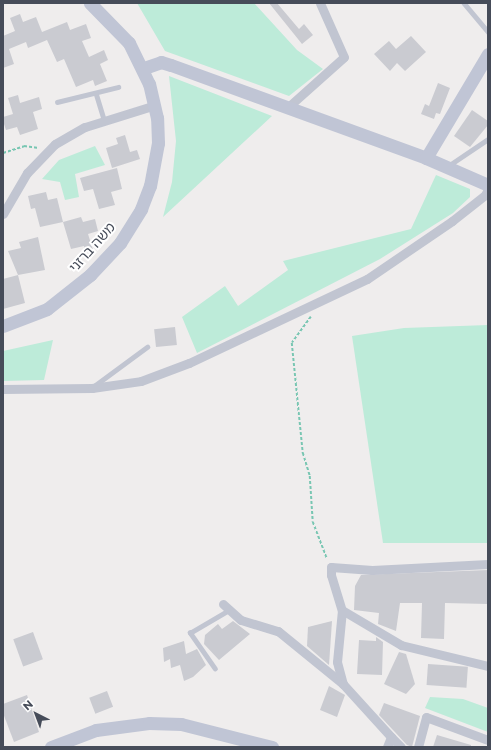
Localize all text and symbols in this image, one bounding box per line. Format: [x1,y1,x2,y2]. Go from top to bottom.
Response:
street label: משה ברזני [65,219,119,275]
north arrow [16,694,56,734]
text: N [20,697,36,713]

